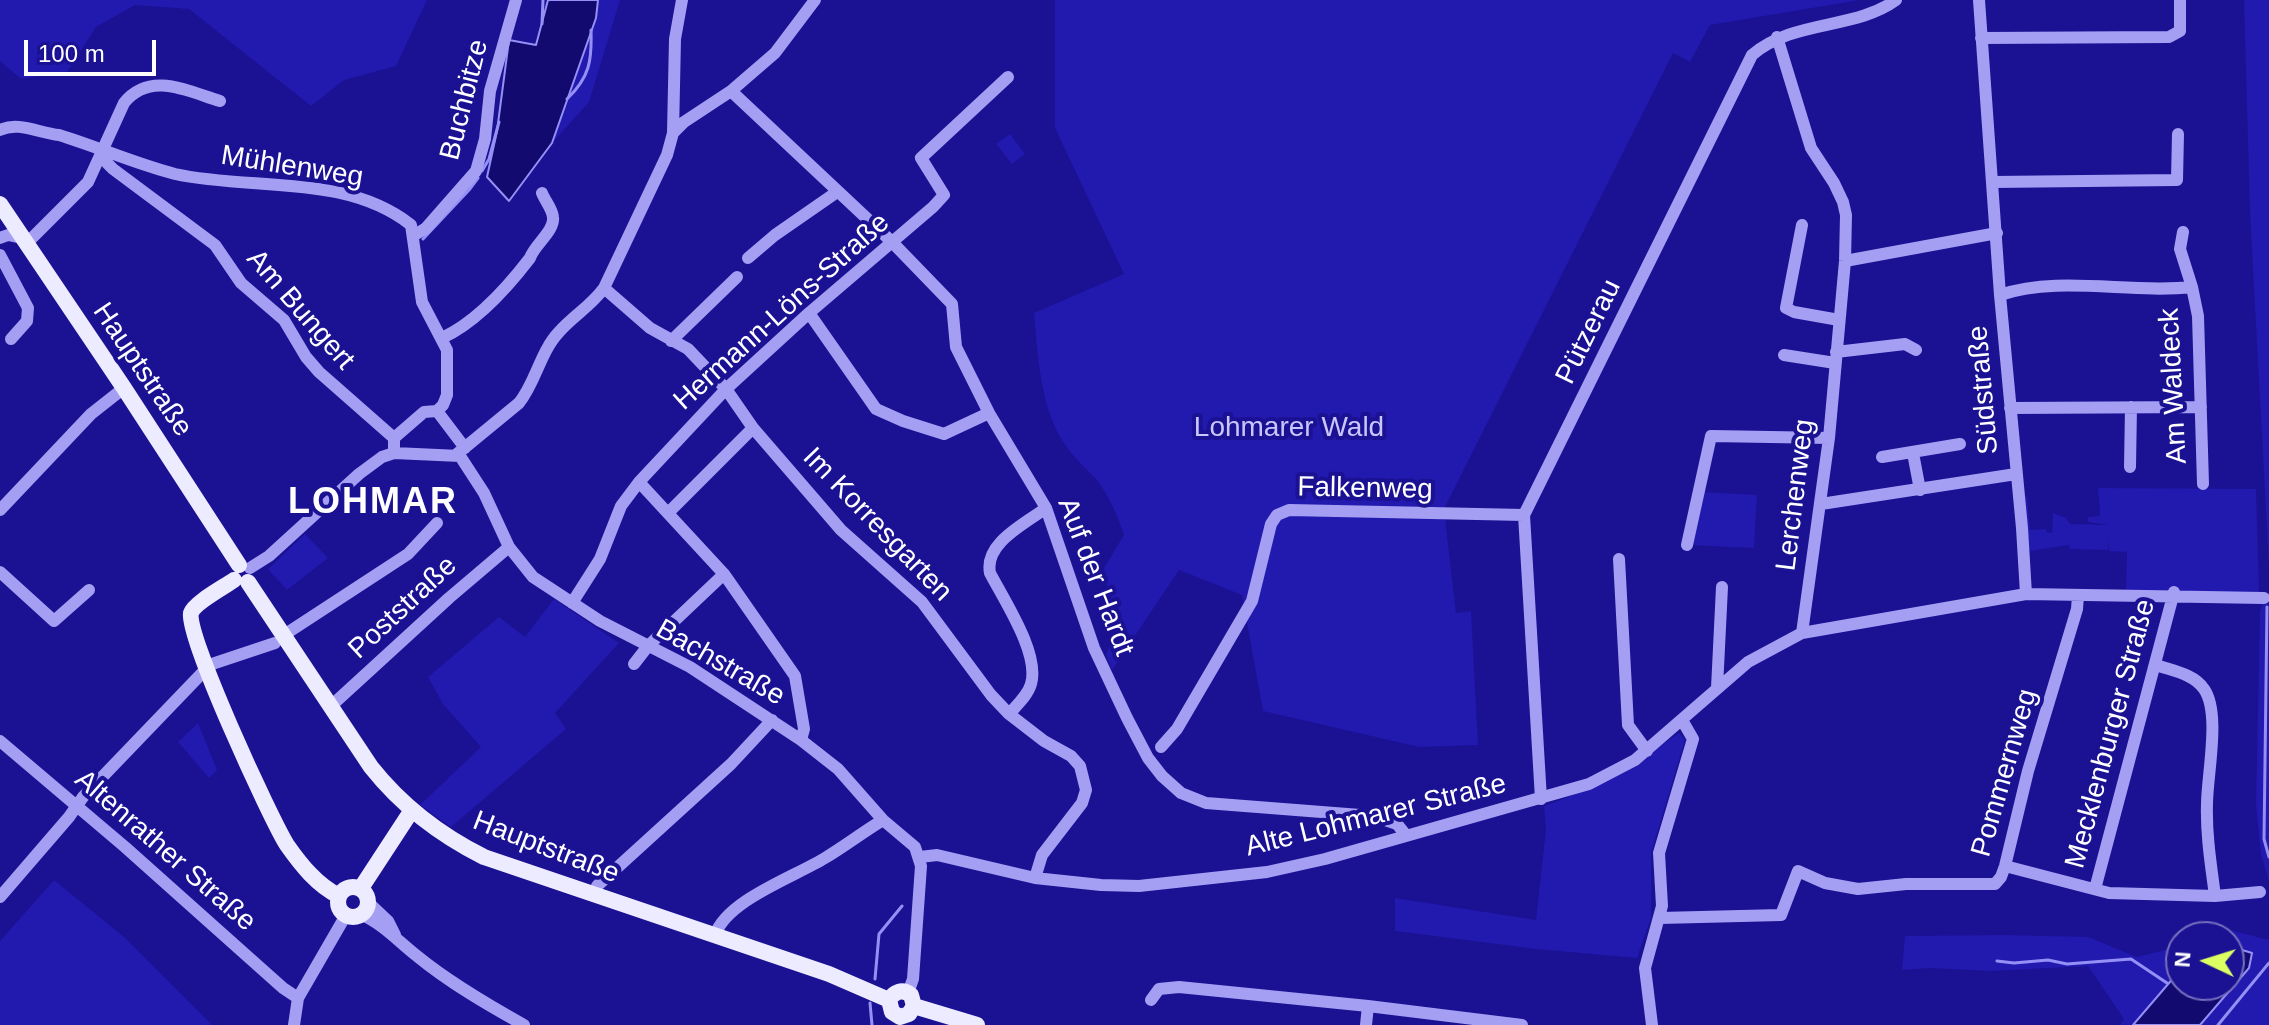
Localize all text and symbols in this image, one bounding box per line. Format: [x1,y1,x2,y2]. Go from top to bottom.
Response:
scale bar [28,24,160,74]
street label: Buchbitze [434,36,496,164]
text: 100 m [38,40,105,67]
street label: Mühlenweg [219,139,365,195]
street label: Hermann-Löns-Straße [667,206,897,418]
street label: Am Bungert [239,243,361,377]
street label: Pützerau [1549,274,1629,390]
street label: Hauptstraße [85,297,199,443]
street label: Am Waldeck [2153,307,2195,465]
street label: Südstraße [1962,324,2006,456]
park label: Lohmarer Wald [1194,411,1384,445]
street label: Lerchenweg [1770,417,1822,573]
street label: Im Korresgarten [795,441,959,609]
street label: Falkenweg [1297,471,1433,507]
district label: LOHMAR [288,481,458,525]
street label: Auf der Hardt [1049,493,1141,661]
street label: Poststraße [342,550,464,666]
street label: Mecklenburger Straße [2059,596,2163,872]
street label: Bachstraße [650,613,790,713]
street label: Pommernweg [1965,685,2045,861]
street label: Altenrather Straße [68,763,262,939]
street label: Alte Lohmarer Straße [1242,767,1510,865]
street label: Hauptstraße [468,805,624,891]
north arrow [2165,921,2245,1001]
text: N [2170,951,2196,968]

